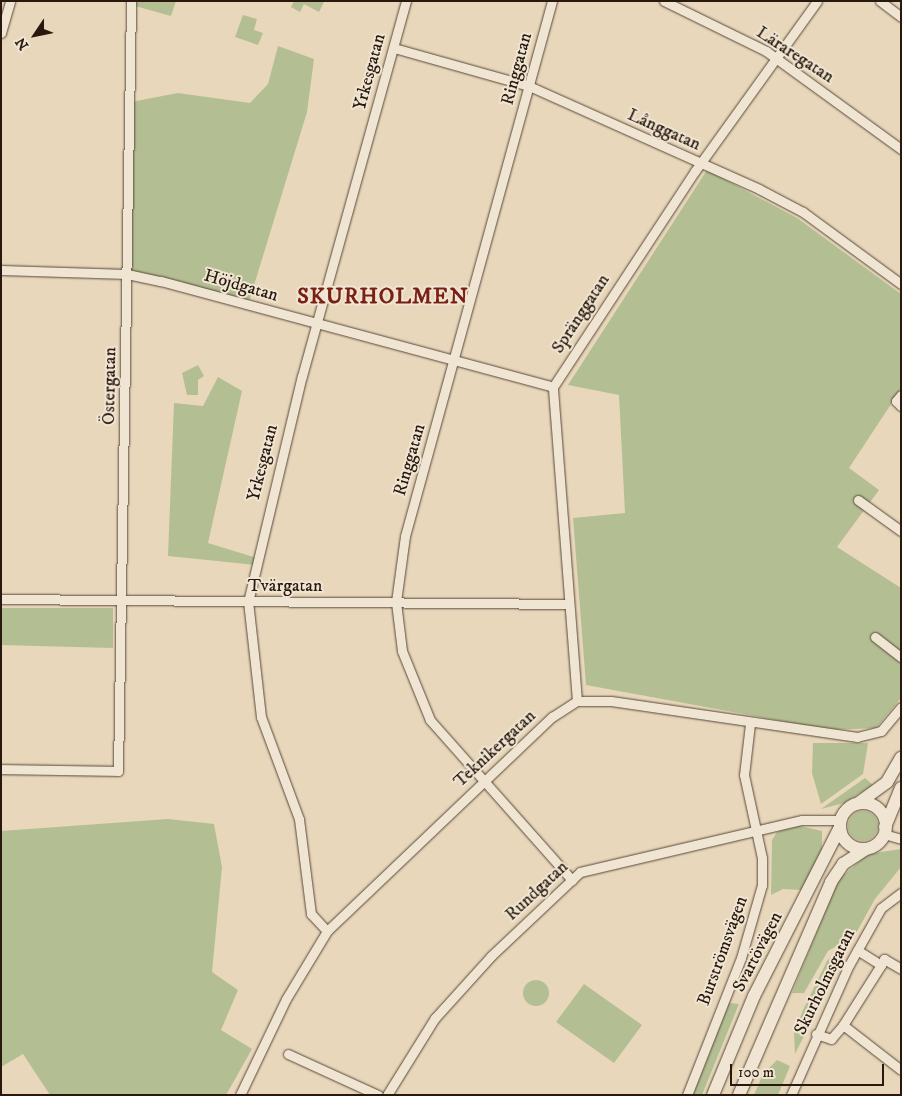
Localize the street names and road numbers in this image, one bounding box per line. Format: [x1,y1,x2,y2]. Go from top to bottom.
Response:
street label: Läraregatan [752,22,838,88]
street label: Ringgatan [497,30,537,108]
street label: Yrkesgatan [349,31,391,113]
street label: Långgatan [624,104,704,156]
street label: Höjdgatan [201,265,281,307]
street label: Spränggatan [547,270,615,358]
street label: Östergatan [99,347,121,425]
street label: Ringgatan [389,421,431,499]
street label: Yrkesgatan [243,422,283,504]
street label: Tvärgatan [248,575,322,597]
street label: Teknikergatan [449,706,541,792]
street label: Rundgatan [501,856,573,926]
street label: Burströmsvägen [693,893,753,1009]
street label: Svartövägen [729,908,787,996]
street label: Skurholmsgatan [790,925,860,1039]

